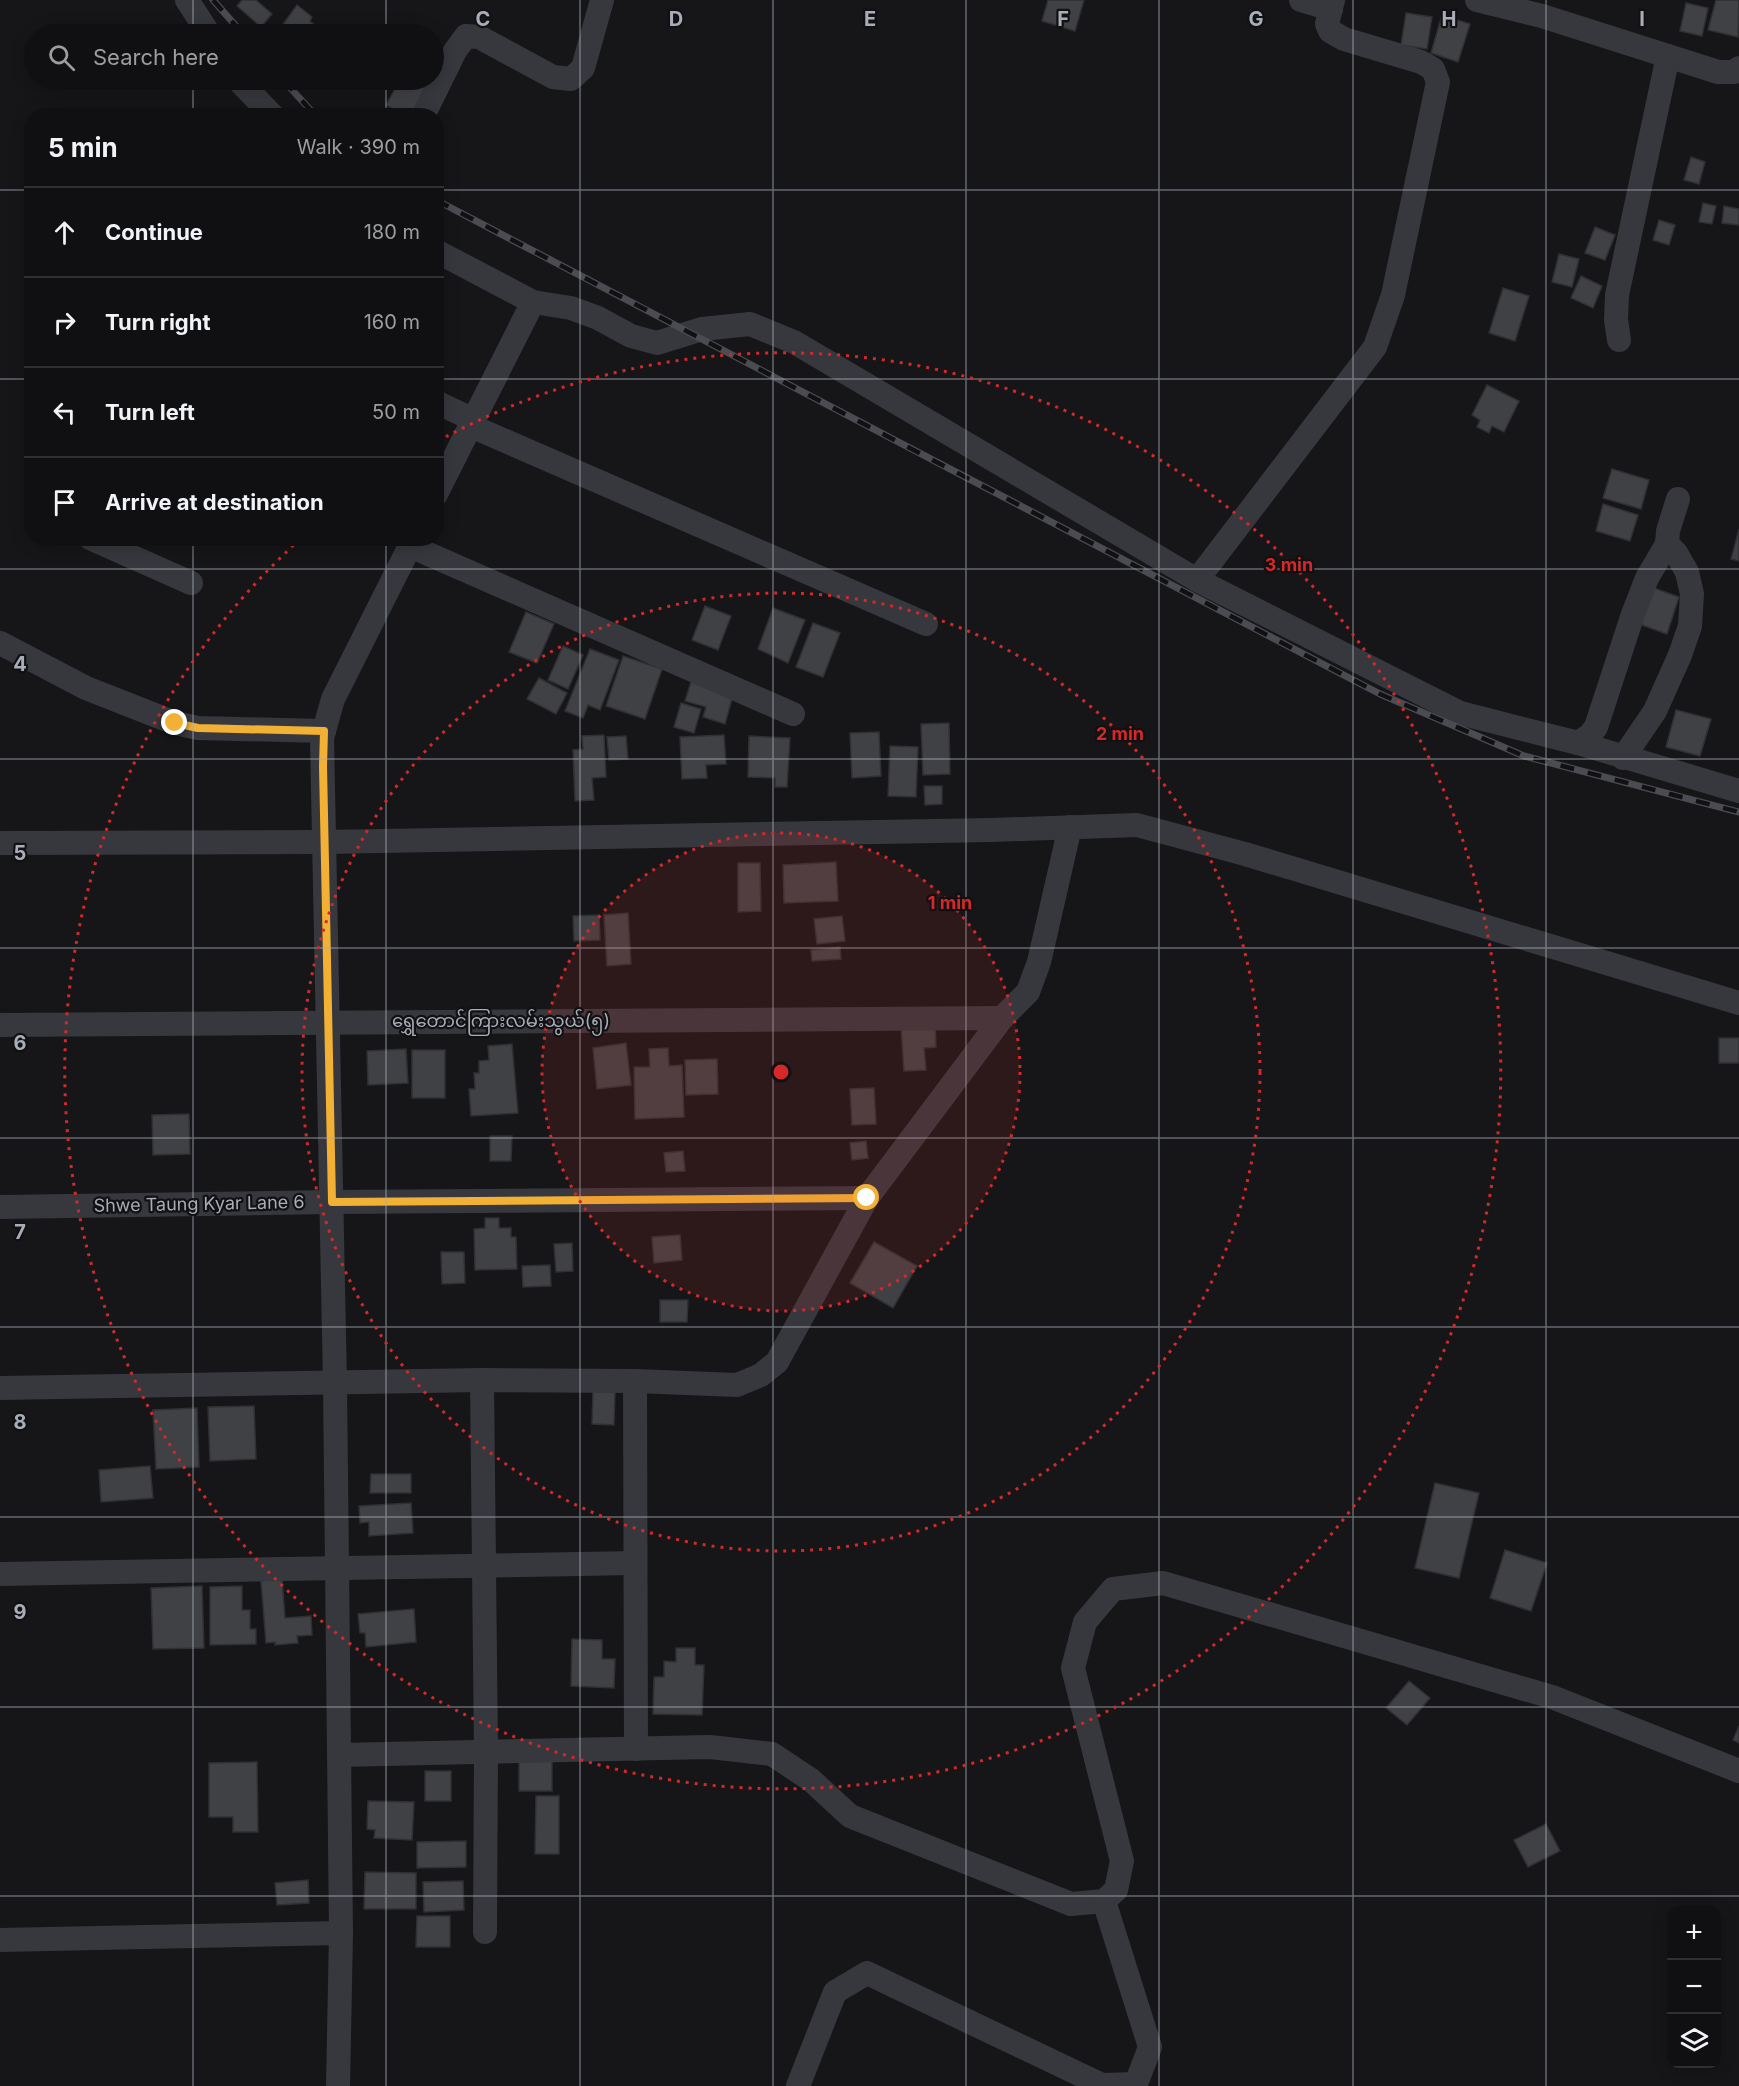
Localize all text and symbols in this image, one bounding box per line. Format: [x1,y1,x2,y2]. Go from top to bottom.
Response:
text: C [476,7,490,31]
text: D [669,7,683,31]
text: E [864,7,876,31]
text: F [1057,7,1069,31]
text: G [1248,7,1264,31]
text: H [1442,7,1456,31]
text: I [1639,7,1645,31]
search box [24,24,444,90]
icon: search [45,41,78,74]
text: Search here [93,44,219,70]
text: 5 min [48,132,118,163]
text: Walk · 390 m [297,135,420,159]
icon: ahead [48,216,81,249]
text: Continue [105,219,203,245]
text: 180 m [364,220,420,244]
icon: right [48,306,81,339]
text: Turn right [105,309,211,335]
text: 160 m [364,310,420,334]
icon: left [48,396,81,429]
text: Turn left [105,399,195,425]
text: 50 m [372,400,420,424]
icon: arrive [48,486,81,519]
text: Arrive at destination [105,489,324,515]
text: 3 min [1265,554,1313,575]
text: 4 [13,652,27,676]
route end [161,709,187,735]
text: 2 min [1096,723,1144,744]
text: 5 [14,841,26,865]
text: 1 min [928,892,972,913]
street label: ရွှေတောင်ကြားလမ်းသွယ်(၅) [392,1008,610,1036]
text: 6 [14,1031,27,1055]
centre of rings [771,1062,791,1082]
route start [853,1184,879,1210]
street label: Shwe Taung Kyar Lane 6 [93,1191,305,1216]
text: 7 [14,1220,26,1244]
text: 8 [13,1410,27,1434]
text: 9 [14,1600,27,1624]
map controls [1667,1906,1721,2068]
button: + [1667,1906,1721,1960]
button: − [1667,1960,1721,2014]
button: layers [1667,2014,1721,2068]

